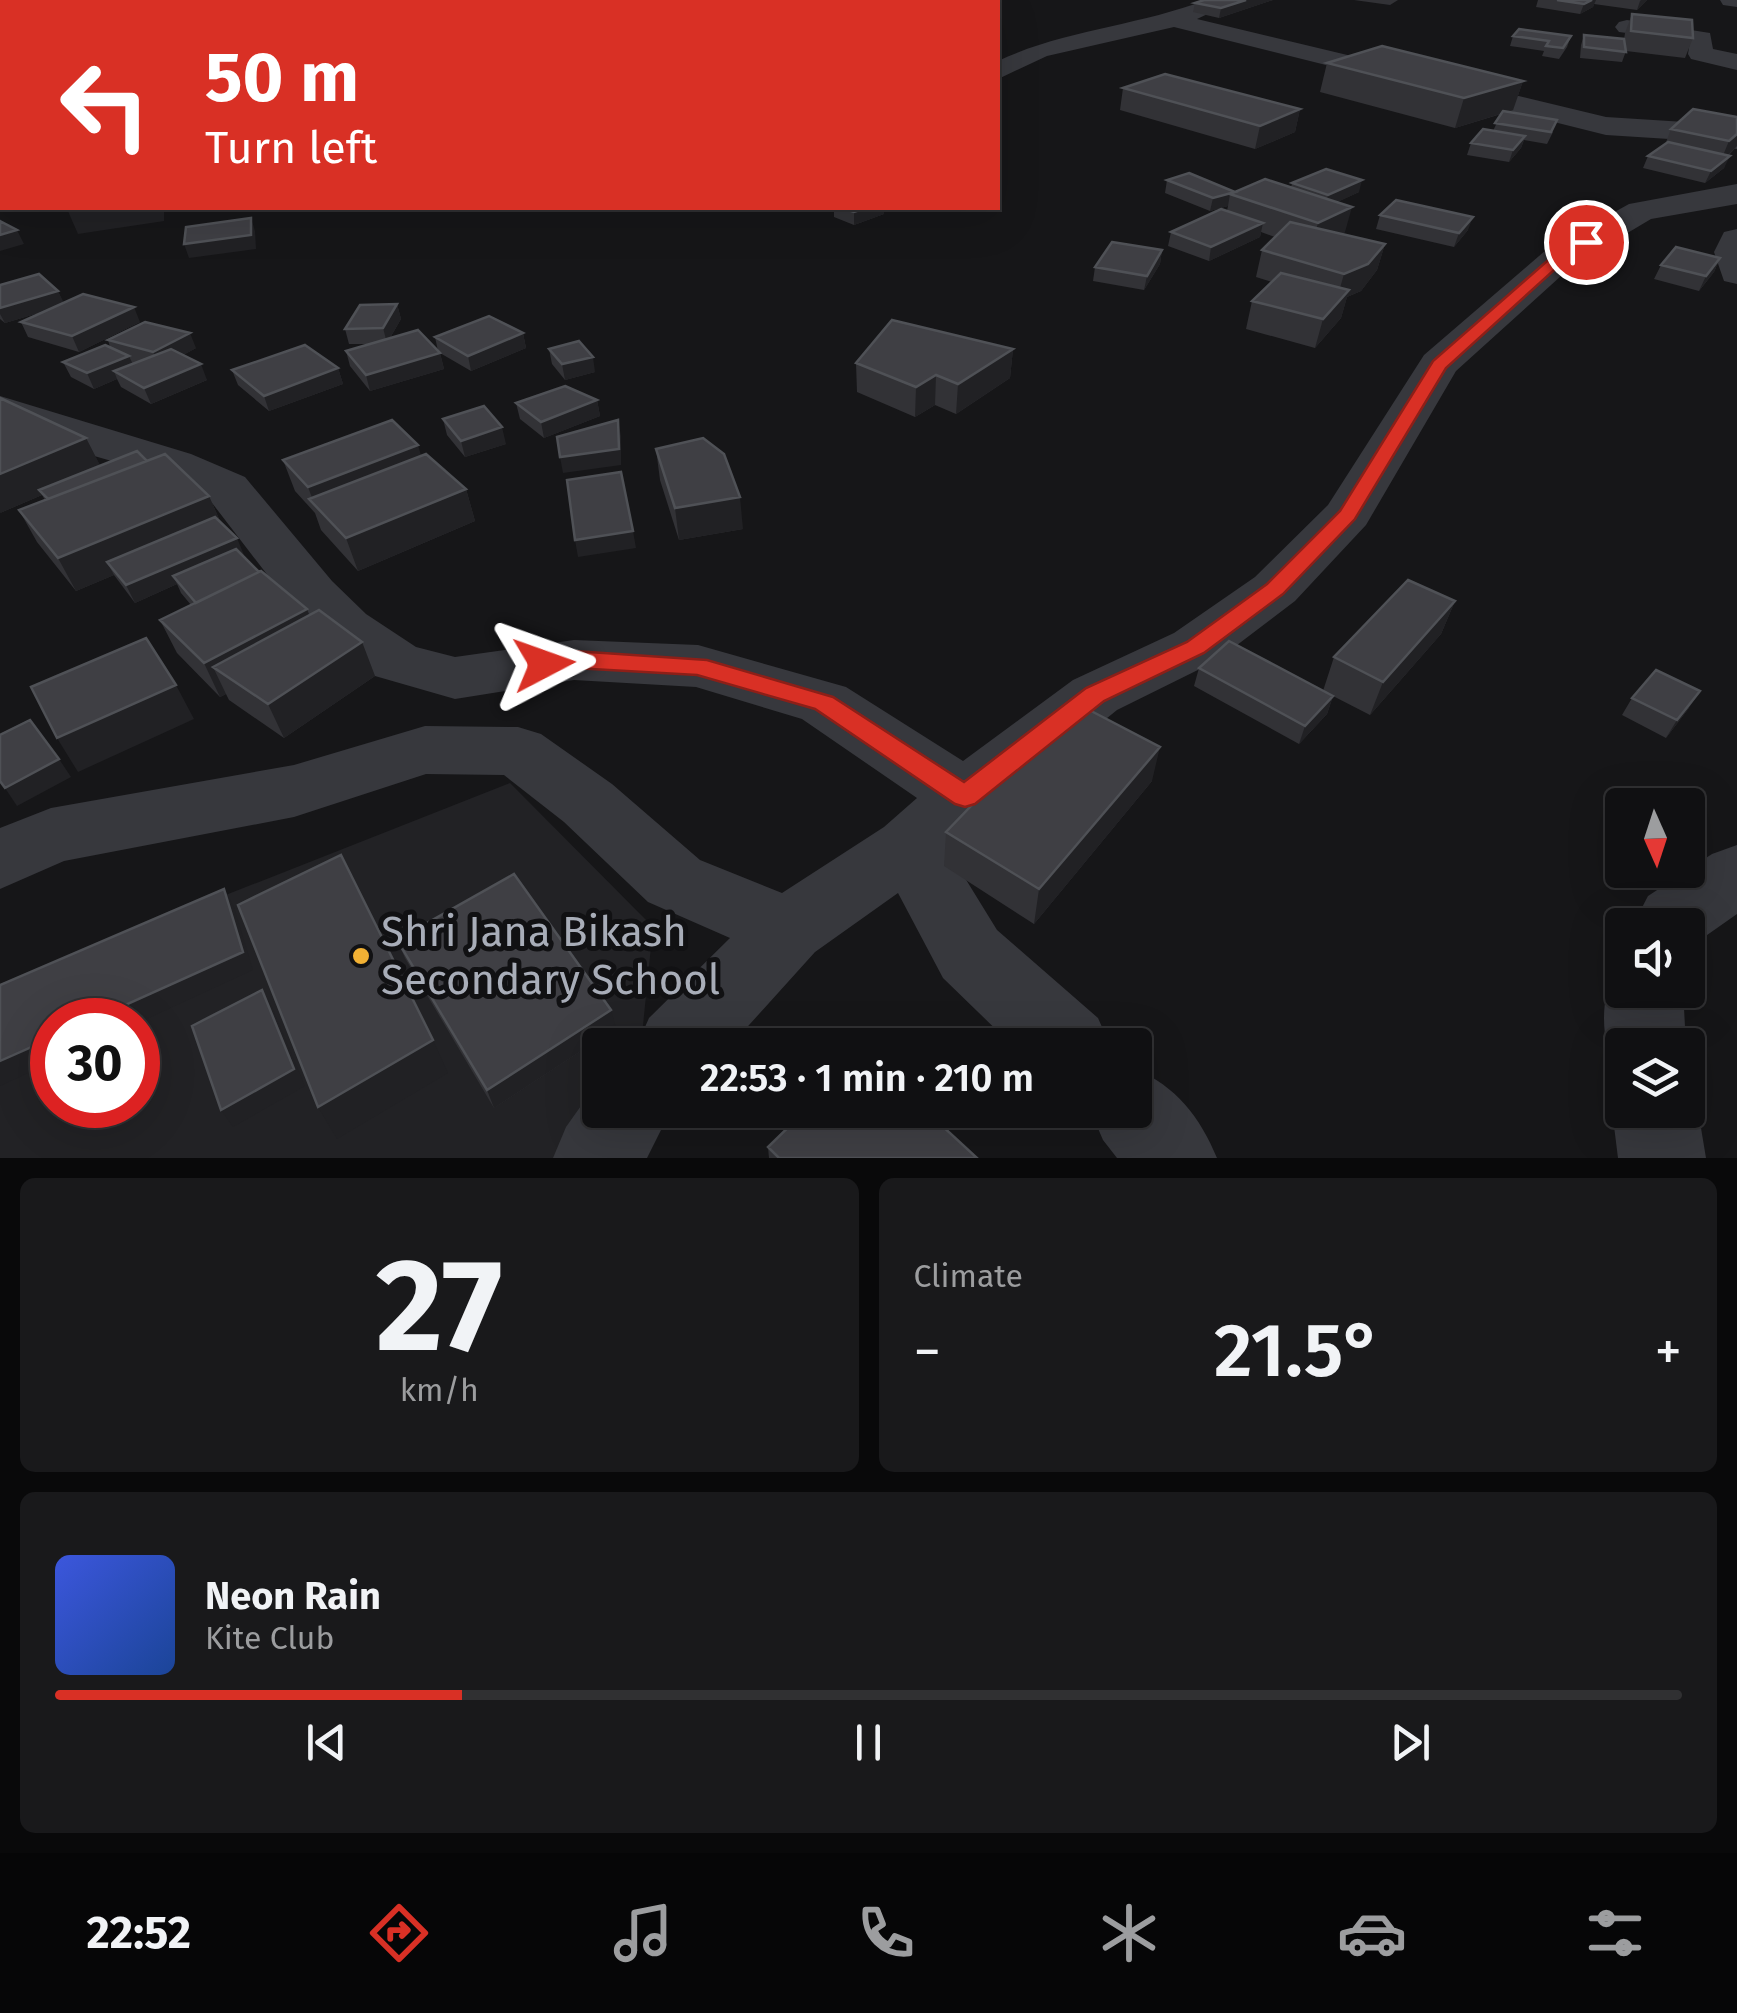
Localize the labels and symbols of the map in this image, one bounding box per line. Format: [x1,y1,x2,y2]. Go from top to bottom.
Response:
pin [1544,200,1629,285]
position arrow [492,612,596,716]
north arrow [1605,788,1705,888]
place label: Shri Jana Bikash Secondary School [381,907,720,1005]
marker: Shri Jana Bikash Secondary School [350,945,372,967]
speed limit sign: 30 [30,998,160,1128]

